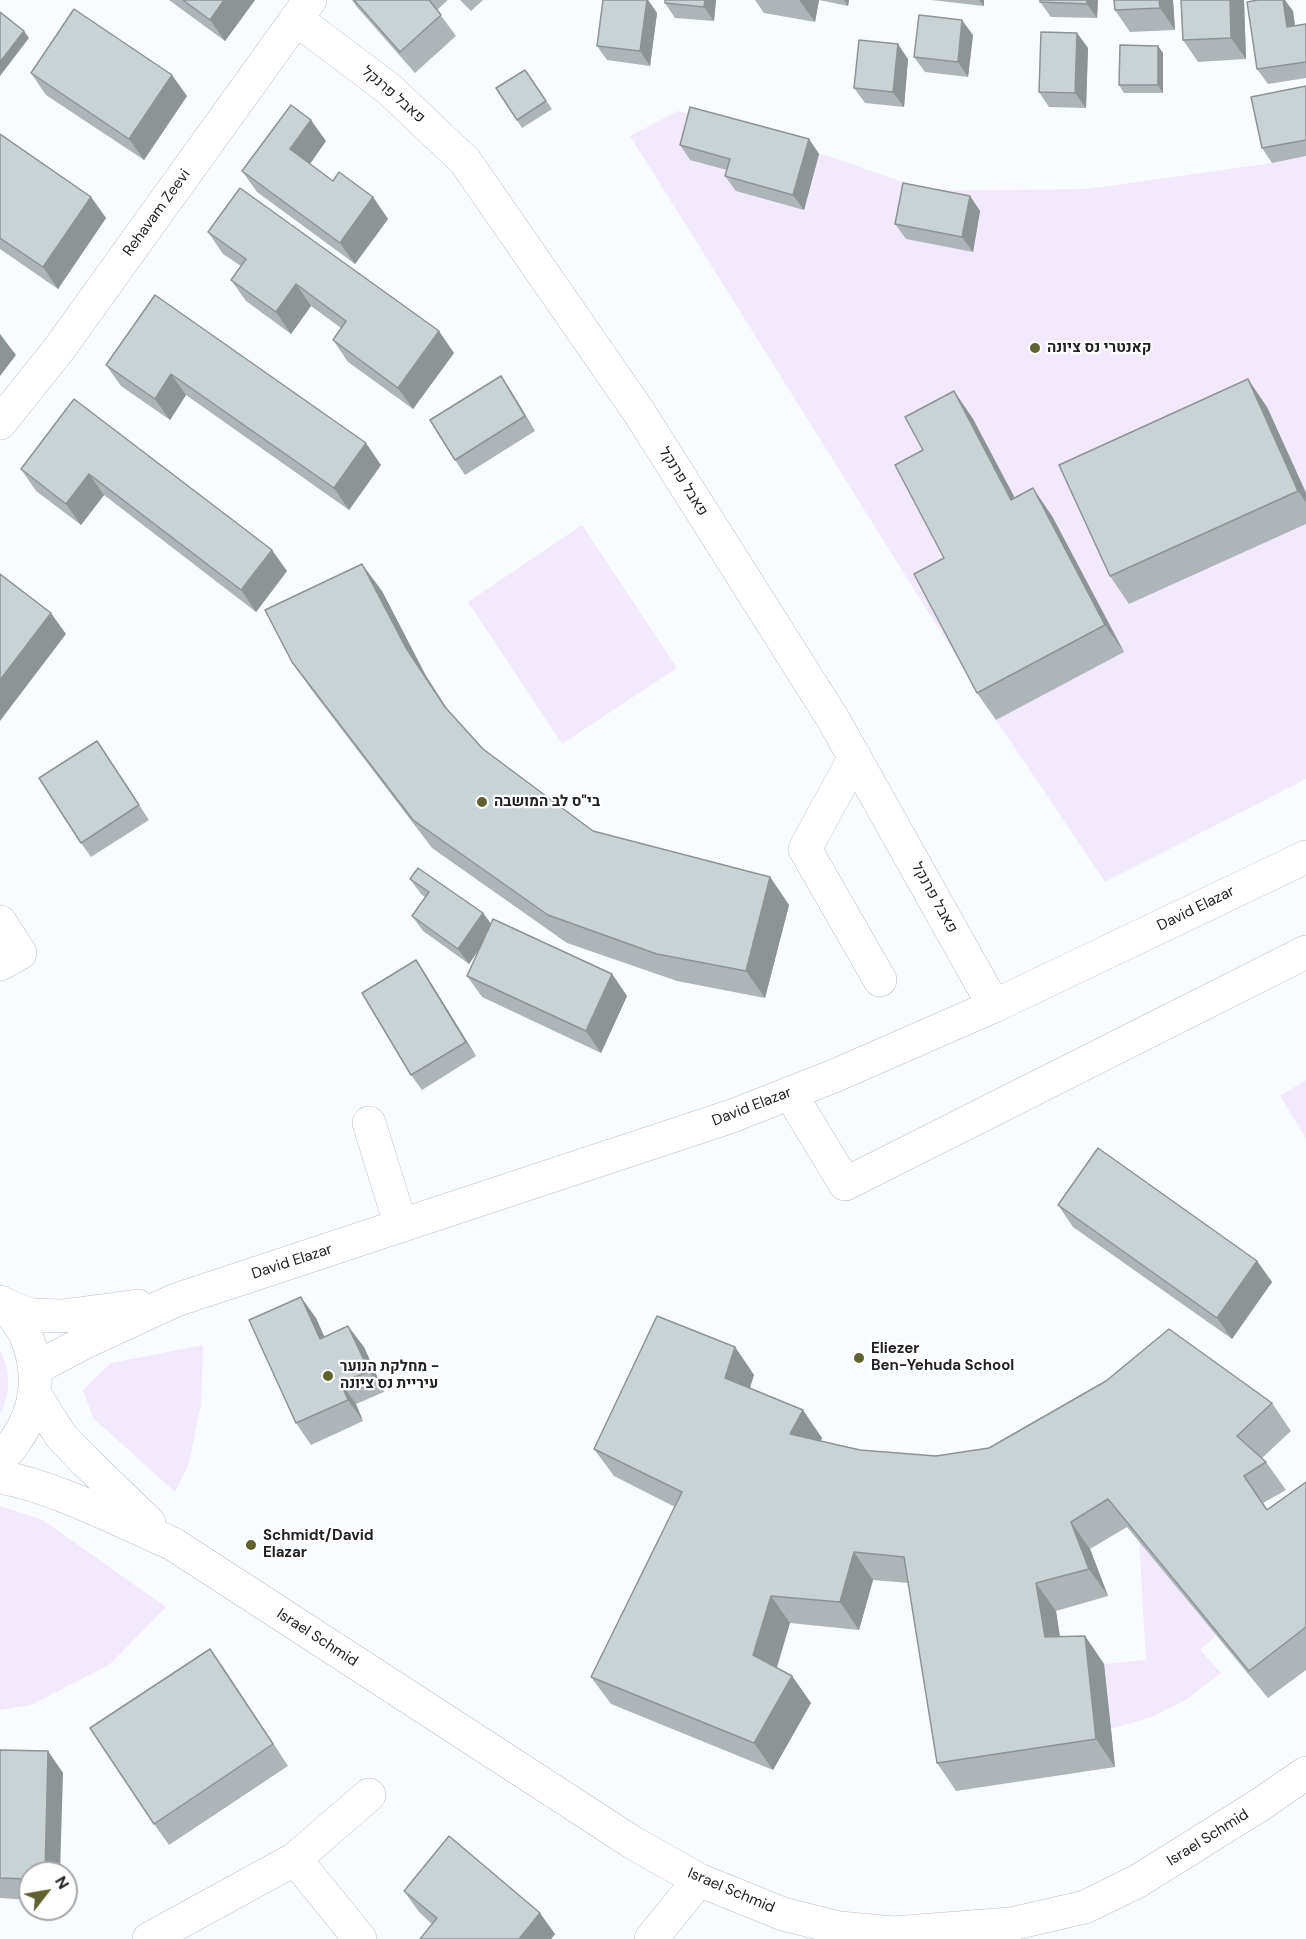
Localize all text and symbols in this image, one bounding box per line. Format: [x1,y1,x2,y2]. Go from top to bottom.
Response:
street label: פאבל פרנקל [358,63,428,127]
street label: Rehavam Zeevi [119,166,195,260]
place label: קאנטרי נס ציונה [1047,339,1151,357]
marker: קאנטרי נס ציונה [1028,341,1042,355]
street label: פאבל פרנקל [655,444,711,520]
place label: בי"ס לב המושבה [494,793,600,811]
marker: בי"ס לב המושבה [475,795,489,809]
street label: פאבל פרנקל [907,860,961,936]
street label: David Elazar [1154,883,1238,935]
street label: David Elazar [710,1084,794,1130]
street label: David Elazar [249,1241,335,1283]
place label: Eliezer Ben-Yehuda School [871,1340,1014,1375]
marker: Eliezer Ben-Yehuda School [852,1351,866,1365]
place label: מחלקת הנוער - עיריית נס ציונה [340,1358,439,1393]
marker: מחלקת הנוער - עיריית נס ציונה [321,1369,335,1383]
place label: Schmidt/David Elazar [263,1527,374,1562]
marker: Schmidt/David Elazar [244,1538,258,1552]
street label: Israel Schmid [273,1605,361,1671]
street label: Israel Schmid [1164,1806,1252,1870]
north arrow [18,1861,78,1921]
street label: Israel Schmid [685,1865,777,1917]
text: N [50,1872,74,1893]

